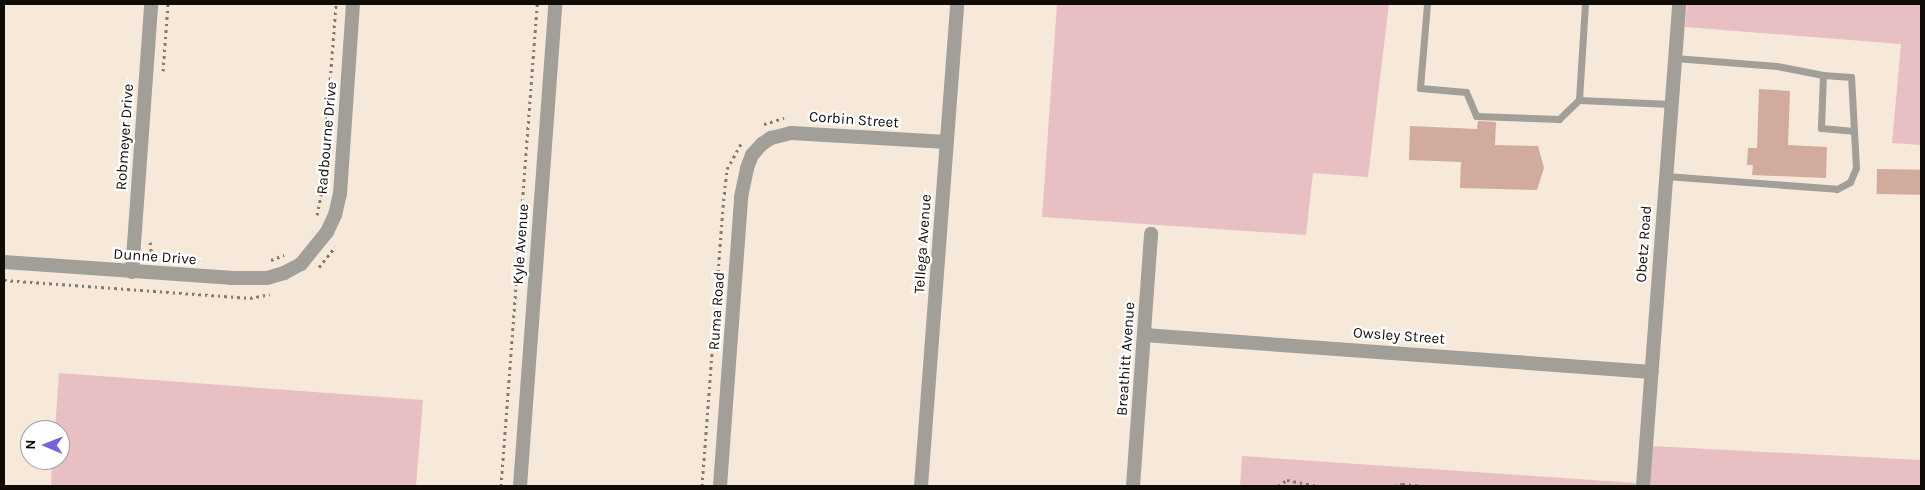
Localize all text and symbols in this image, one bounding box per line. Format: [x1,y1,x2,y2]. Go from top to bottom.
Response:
street label: Radbourne Drive [313,81,341,195]
street label: Robmeyer Drive [112,83,138,191]
street label: Corbin Street [809,108,899,132]
street label: Tellega Avenue [911,194,935,294]
street label: Kyle Avenue [509,203,533,285]
street label: Obetz Road [1632,205,1656,283]
street label: Dunne Drive [113,245,197,269]
street label: Ruma Road [705,271,729,351]
street label: Breathitt Avenue [1113,301,1139,417]
street label: Owsley Street [1352,324,1446,348]
north arrow [20,420,70,470]
text: N [22,440,39,450]

